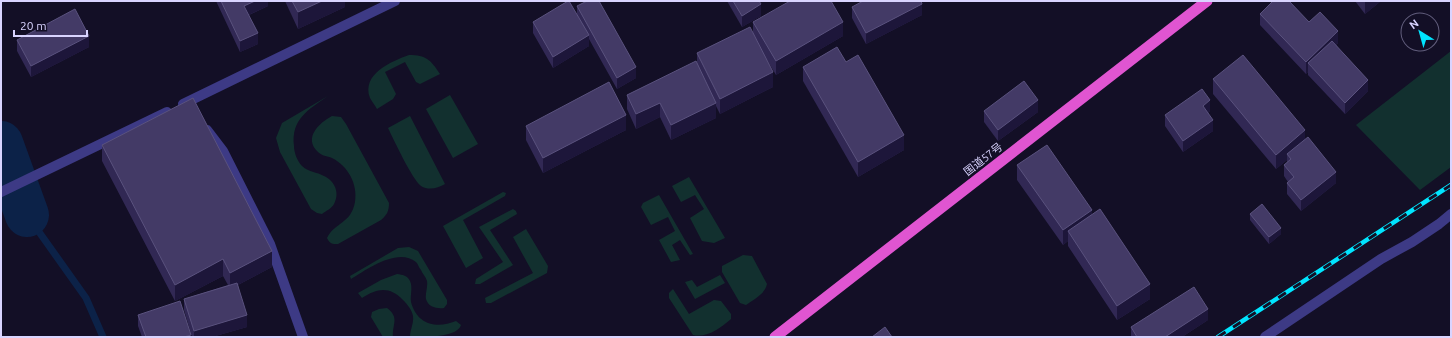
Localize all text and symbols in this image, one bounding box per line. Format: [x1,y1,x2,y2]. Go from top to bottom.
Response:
scale bar [14,12,87,38]
north arrow [1400,12,1440,52]
text: N [1407,17,1421,31]
text: 20 m [20,19,47,32]
street label: 国道57号 [961,140,1005,178]

